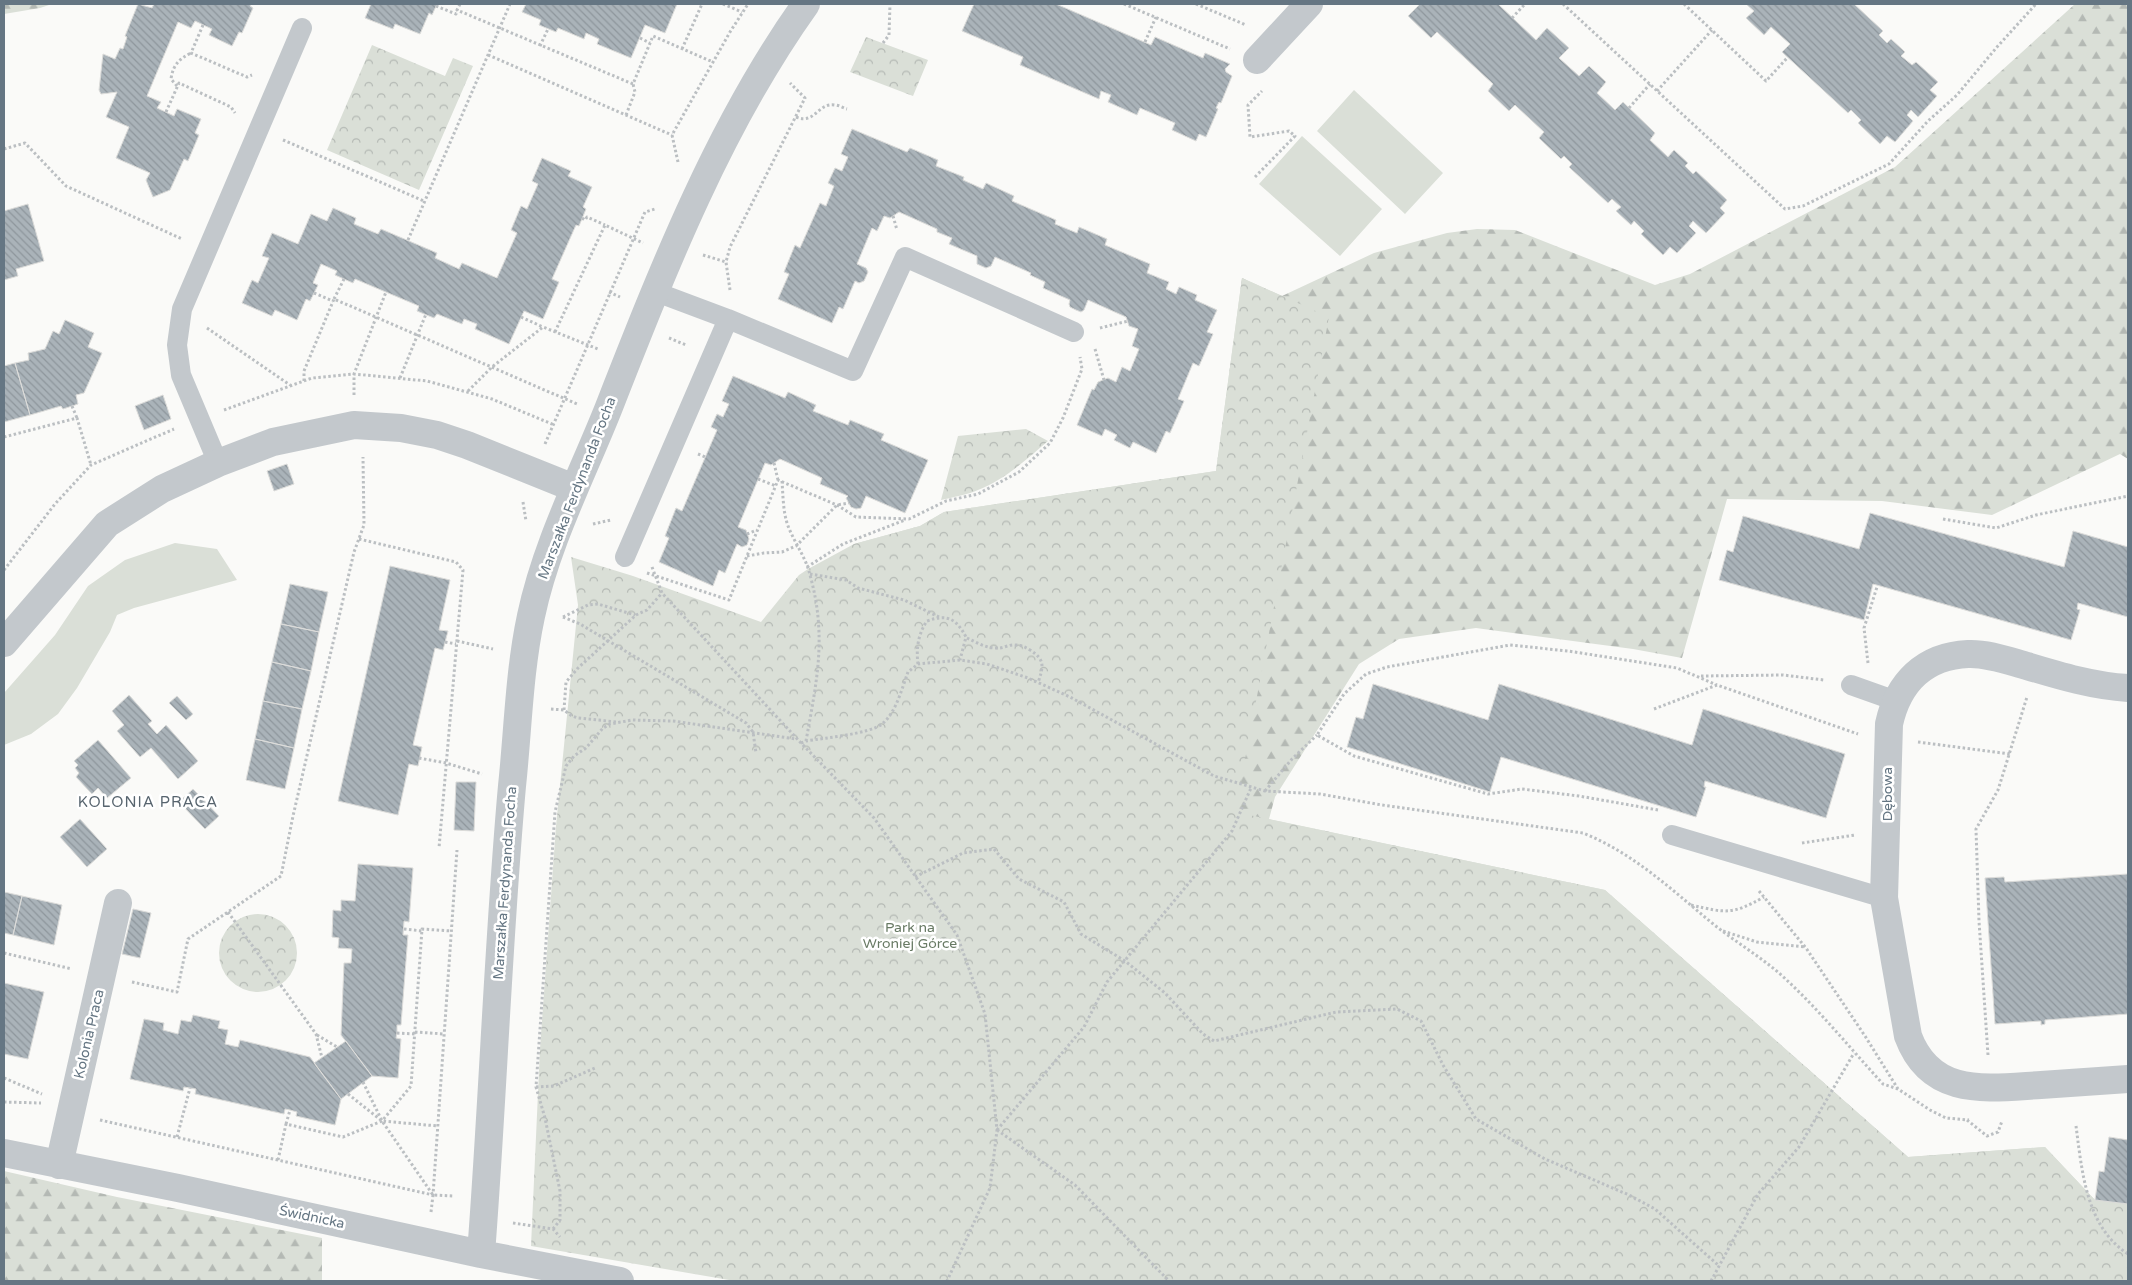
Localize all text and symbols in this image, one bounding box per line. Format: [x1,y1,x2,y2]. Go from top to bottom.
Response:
street label: Marszałka Ferdynanda Focha [534,394,620,582]
street label: Dębowa [1879,767,1896,821]
street label: Marszałka Ferdynanda Focha [490,786,520,980]
district label: KOLONIA PRACA [78,793,218,811]
park label: Park na Wroniej Górce [863,919,957,952]
street label: Kolonia Praca [70,988,108,1080]
street label: Świdnicka [278,1202,346,1232]

